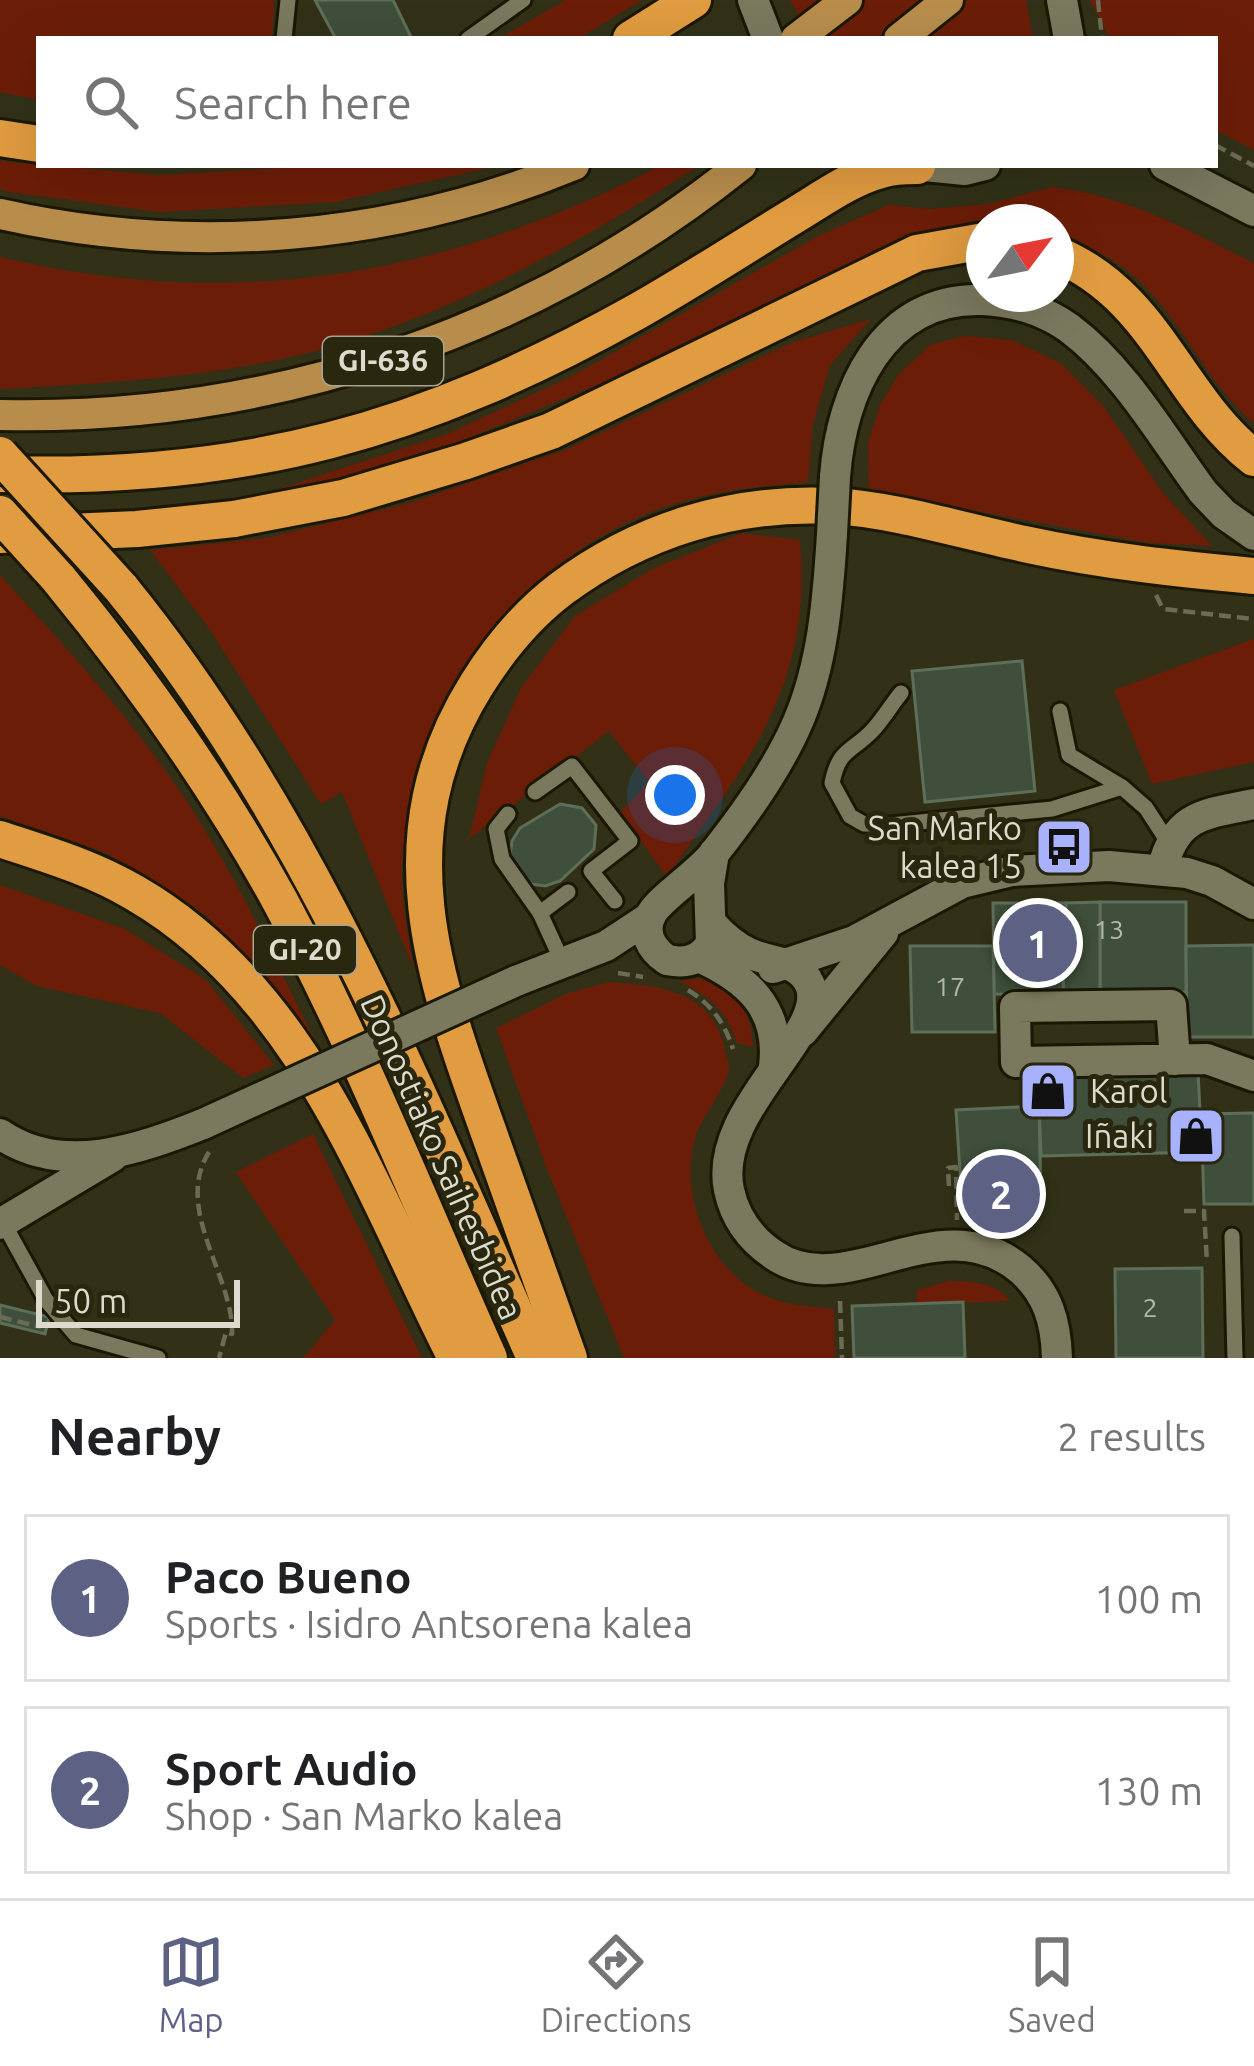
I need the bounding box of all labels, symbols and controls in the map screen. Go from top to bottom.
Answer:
search box [36,36,1218,168]
icon: search [78,69,144,135]
text: Search here [174,77,412,128]
north arrow [966,204,1074,312]
road number: GI-636 [323,337,443,385]
your location [645,765,705,825]
place label: San Marko kalea 15 [868,809,1022,884]
bus stop icon: San Marko kalea 15 [1033,816,1095,878]
pin: 1 [999,898,1077,988]
house number: 13 [1094,914,1124,944]
road number: GI-20 [254,926,356,974]
house number: 17 [935,971,965,1001]
street label: Donostiako Saihesbidea [354,989,531,1325]
shop icon: Karol [1017,1060,1079,1122]
place label: Karol [1090,1072,1167,1109]
shop icon: Iñaki [1165,1105,1227,1167]
place label: Iñaki [1085,1117,1154,1154]
pin: 2 [962,1149,1040,1239]
scale bar [36,1274,240,1327]
text: 50 m [54,1282,127,1319]
house number: 2 [1142,1292,1158,1322]
text: Nearby [48,1407,221,1465]
text: 2 results [1057,1415,1206,1458]
text: Paco Bueno [165,1551,412,1602]
text: 1 [79,1577,101,1620]
text: 100 m [1094,1577,1203,1620]
text: Sports · Isidro Antsorena kalea [165,1602,693,1645]
text: Sport Audio [165,1743,418,1794]
text: 2 [79,1769,101,1812]
text: 130 m [1094,1769,1203,1812]
text: Shop · San Marko kalea [165,1794,563,1837]
tab: Map [158,1929,224,2038]
tab: Directions [541,1929,691,2038]
tab: Saved [1008,1929,1096,2038]

